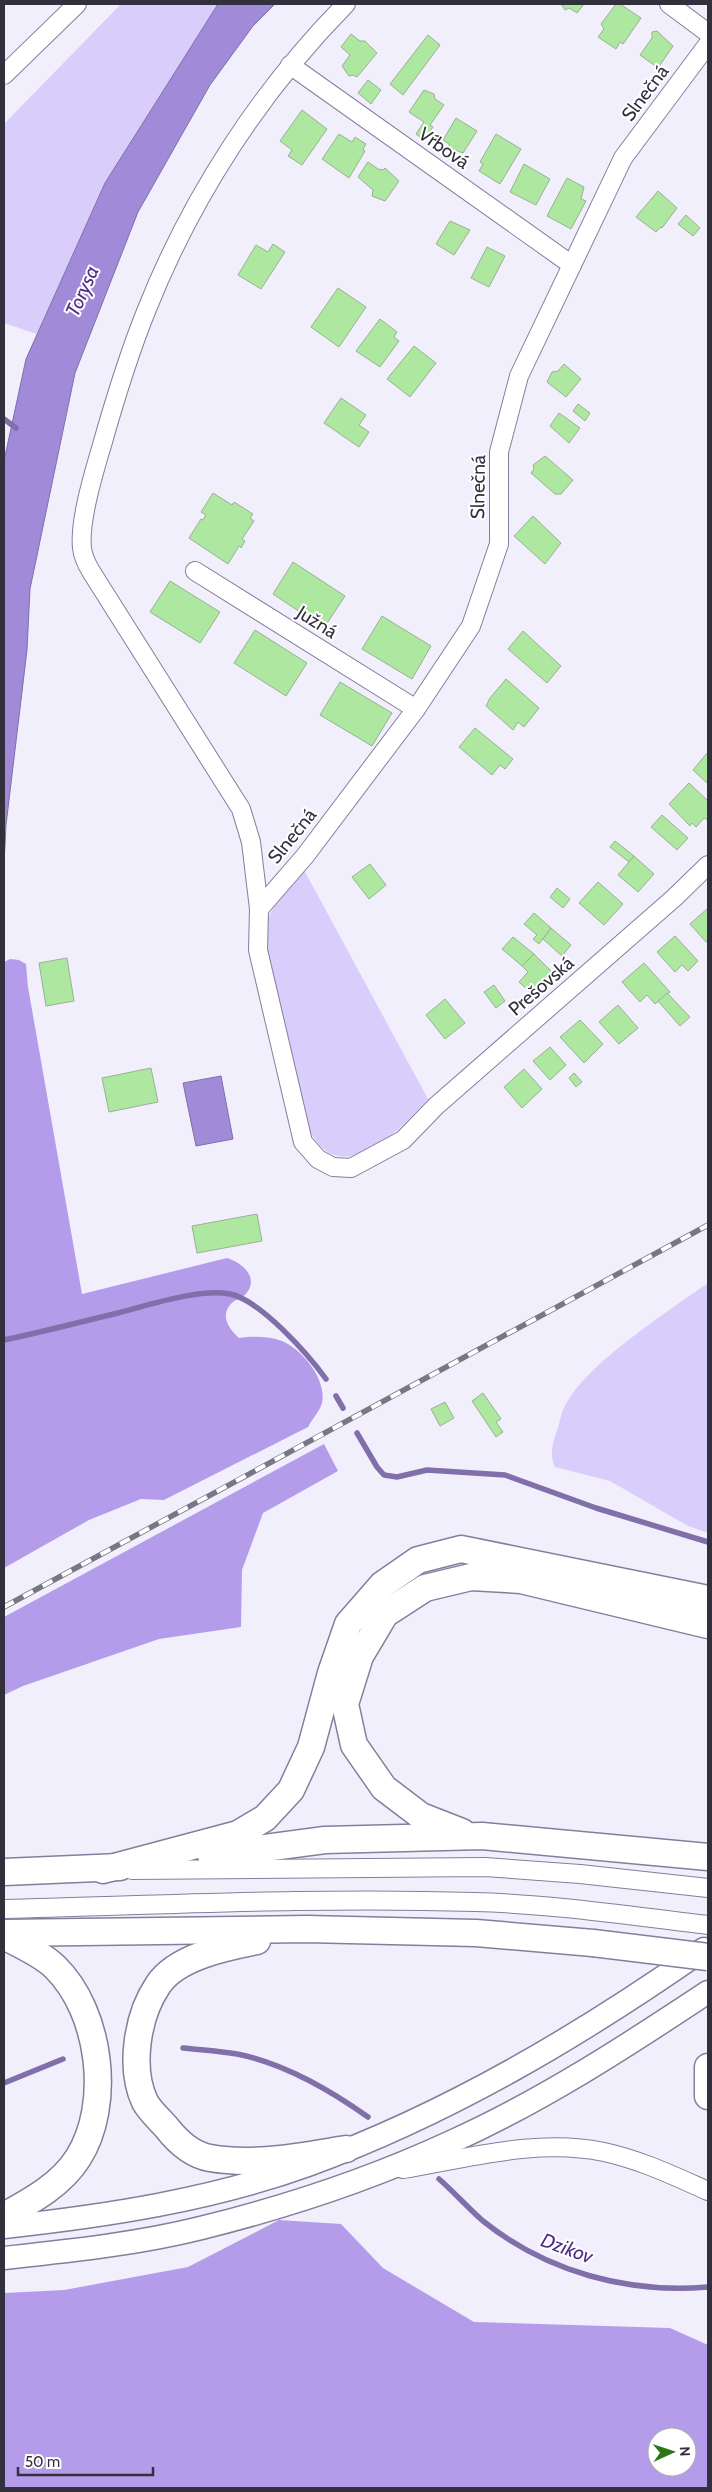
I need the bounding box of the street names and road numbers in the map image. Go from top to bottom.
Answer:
street label: Slnečná [617,60,673,126]
street label: Vŕbová [414,122,474,174]
street label: Slnečná [466,455,490,519]
street label: Južná [292,600,341,643]
street label: Slnečná [263,804,321,868]
street label: Prešovská [504,951,578,1021]

